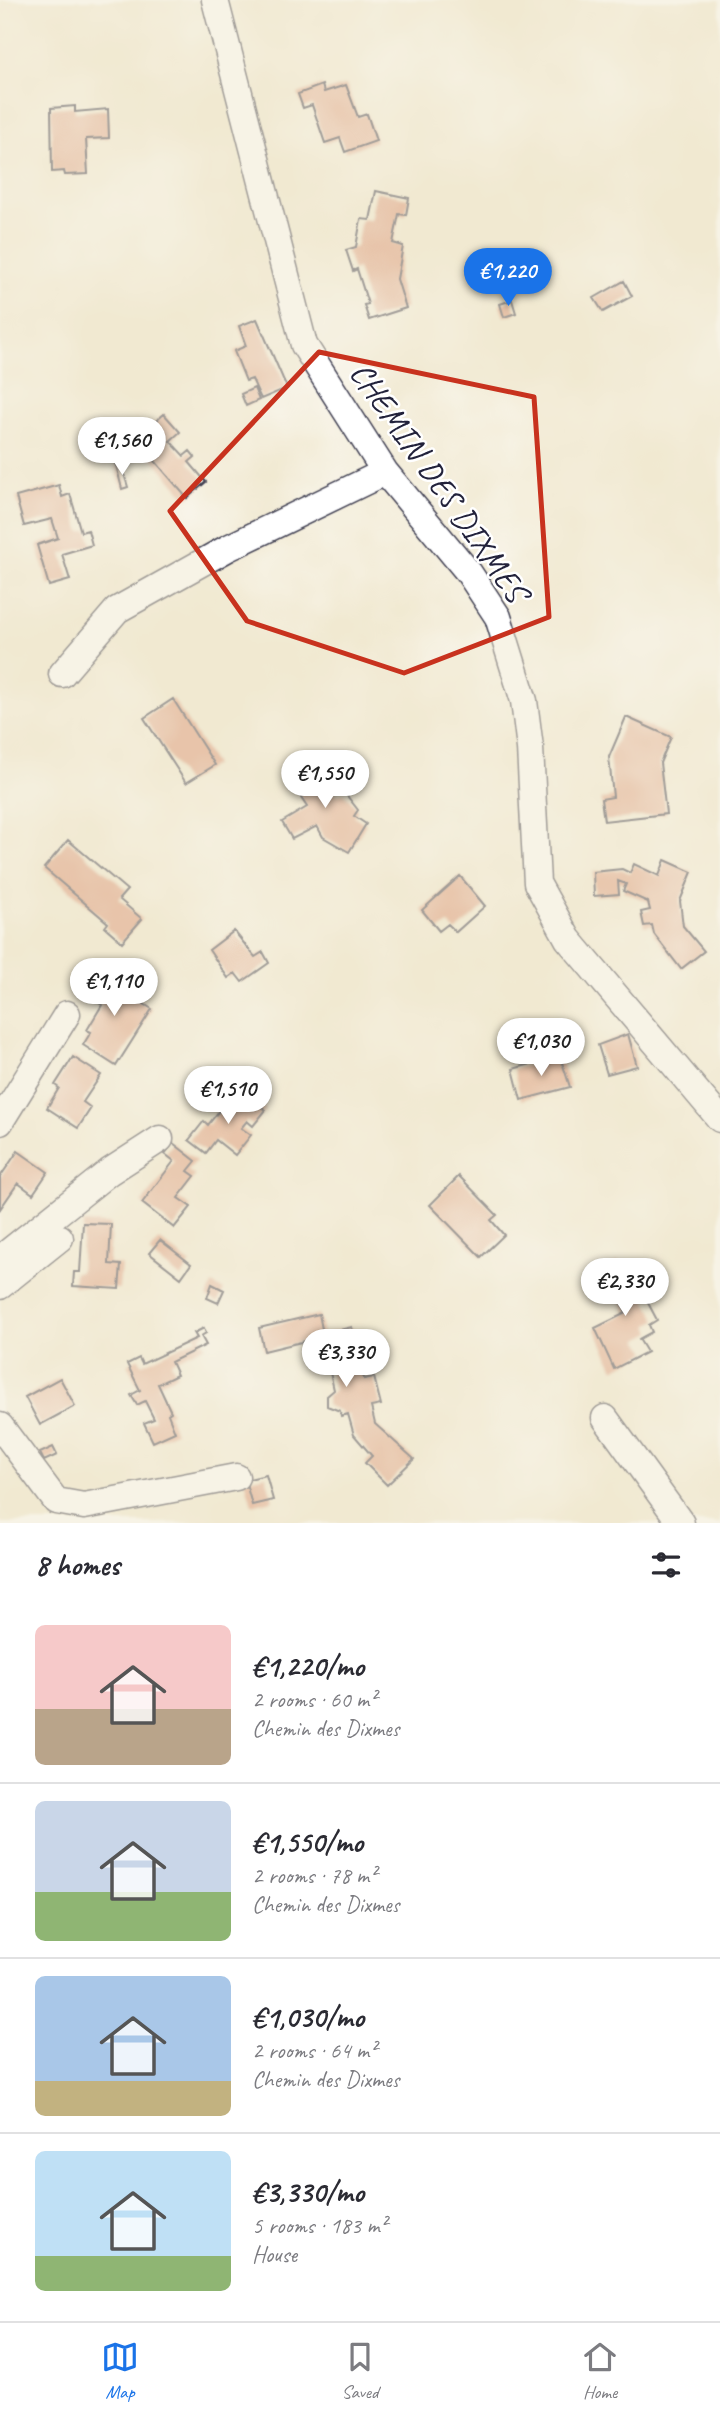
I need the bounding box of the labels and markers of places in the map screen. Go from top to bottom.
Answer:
pin: €1,220 [451,248,565,308]
pin: €1,560 [65,418,179,477]
pin: €1,550 [268,750,382,810]
pin: €1,110 [57,958,171,1018]
pin: €1,030 [484,1018,598,1078]
pin: €1,510 [171,1066,285,1126]
pin: €2,330 [568,1258,682,1318]
pin: €3,330 [289,1330,403,1389]

